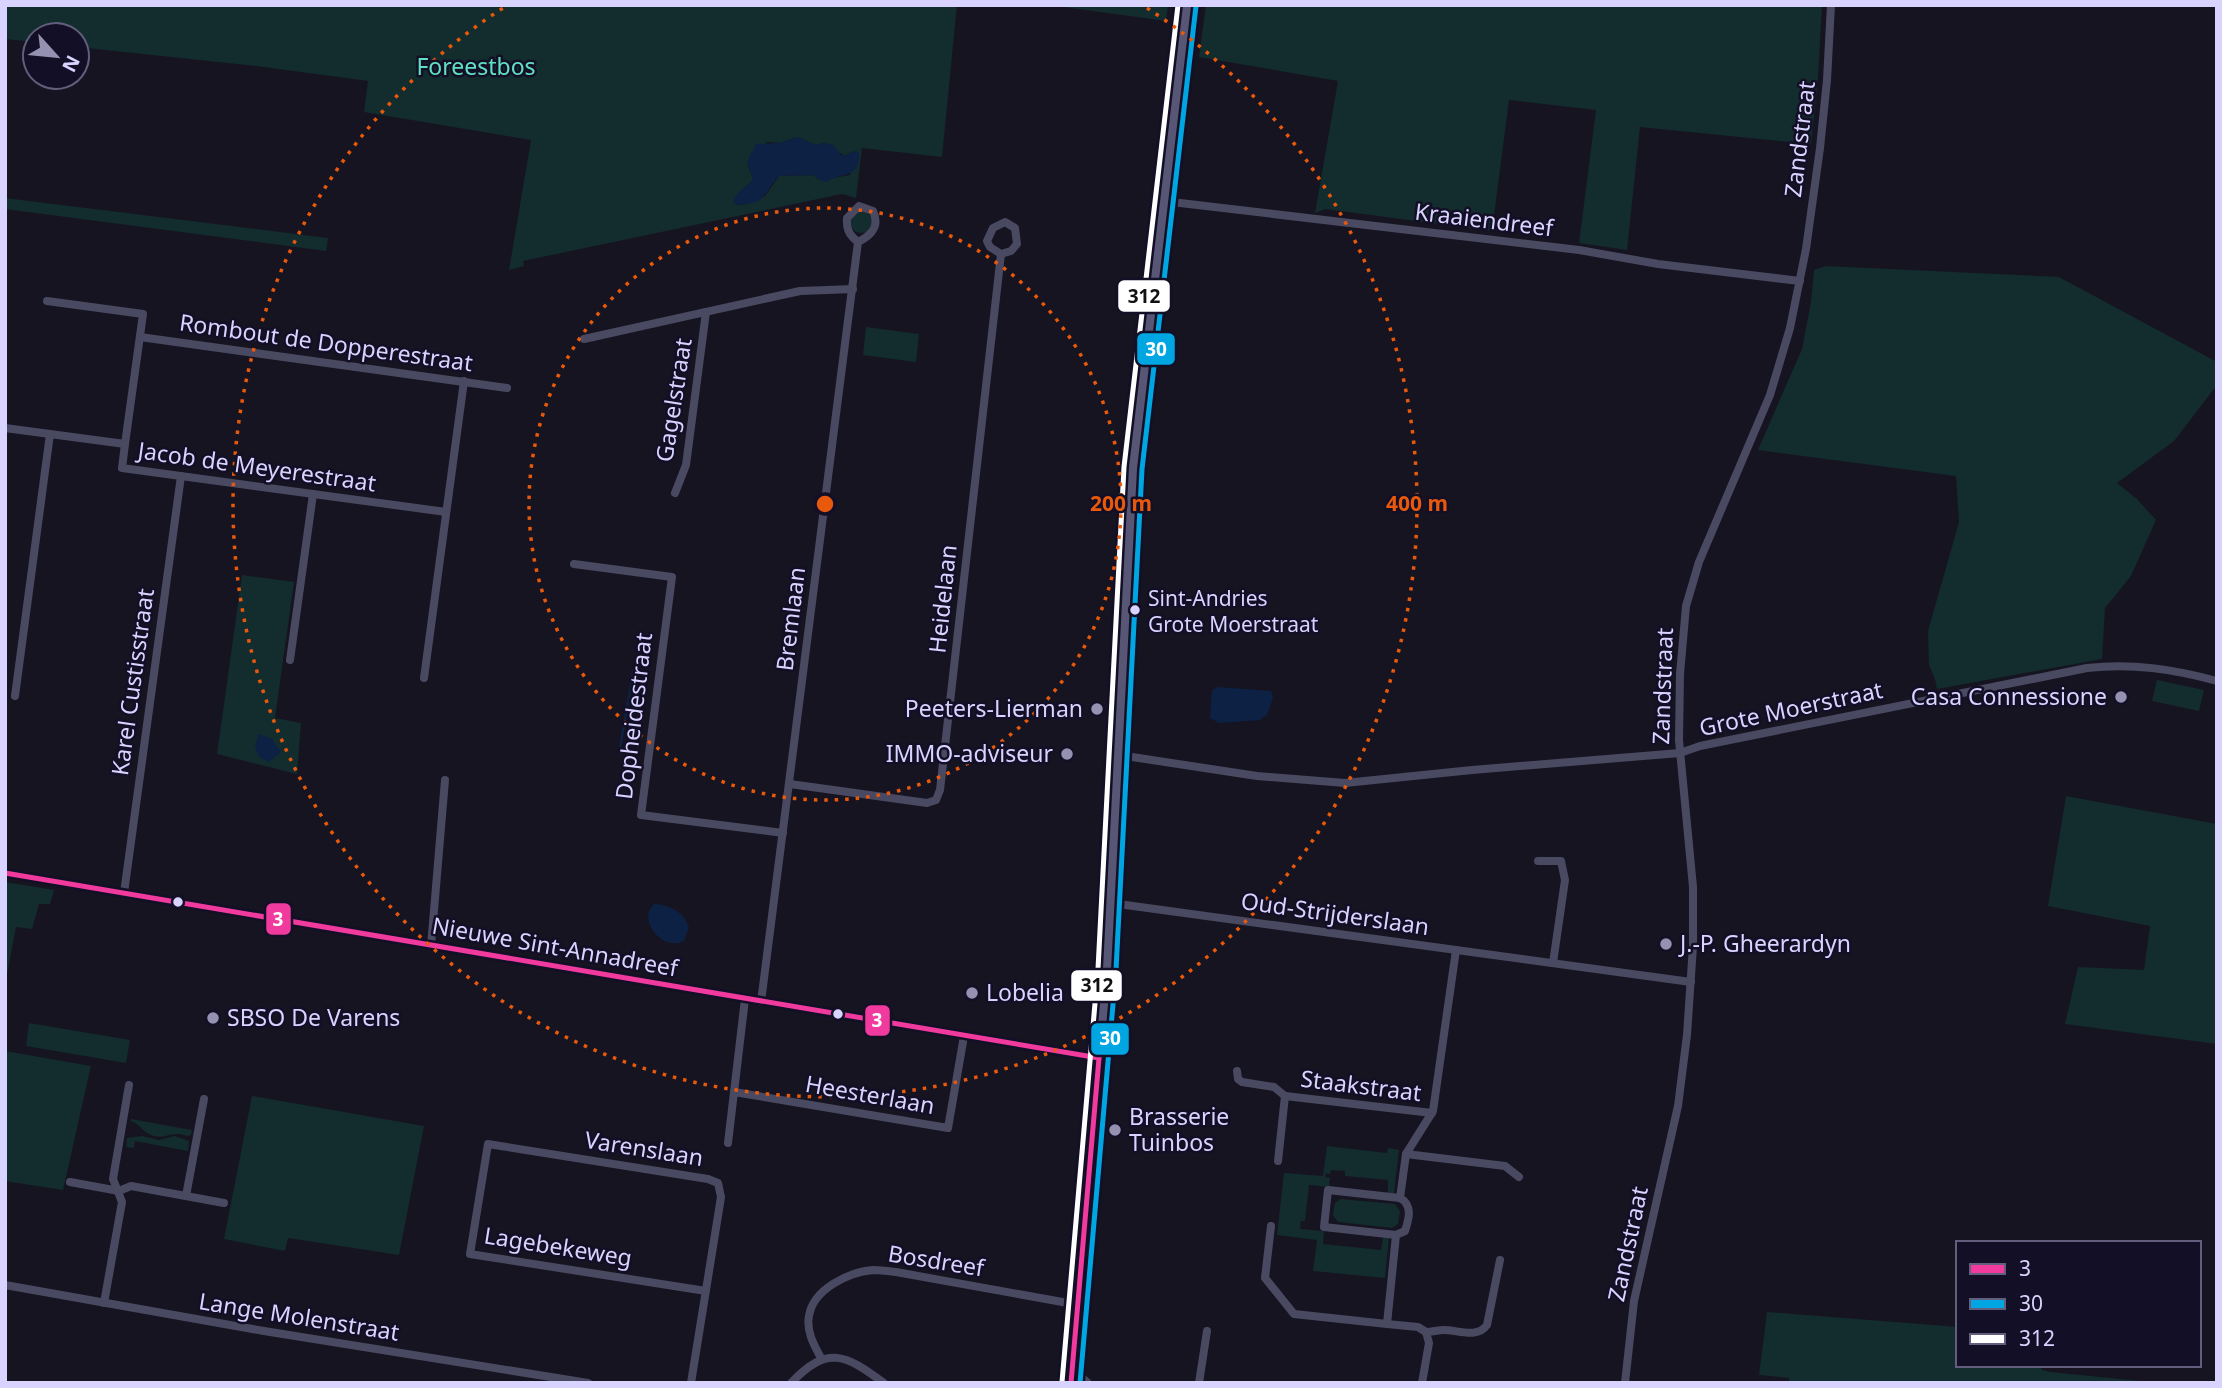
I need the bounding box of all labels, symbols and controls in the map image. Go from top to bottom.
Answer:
north arrow [21,21,91,91]
park label: Foreestbos [416,50,536,82]
text: N [56,51,86,77]
street label: Zandstraat [1776,79,1822,199]
street label: Kraaiendreef [1413,195,1556,244]
line badge: 312 [1117,279,1171,313]
text: 312 [1128,283,1160,309]
street label: Rombout de Dopperestraat [177,306,475,378]
line badge: 30 [1136,332,1176,366]
street label: Gagelstraat [647,336,699,464]
text: 30 [1145,336,1167,362]
street label: Jacob de Meyerestraat [134,433,378,499]
text: 200 m [1090,489,1152,517]
text: 400 m [1386,489,1448,517]
centre of rings [813,492,837,516]
street label: Heidelaan [920,543,964,655]
street label: Bremlaan [768,565,812,673]
place label: Sint-Andries Grote Moerstraat [1148,584,1319,638]
street label: Karel Custisstraat [103,586,161,777]
marker: Sint-Andries Grote Moerstraat [1128,603,1142,617]
street label: Zandstraat [1644,627,1680,745]
street label: Dopheidestraat [607,631,659,801]
street label: Grote Moerstraat [1696,673,1885,743]
place label: Casa Connessione [1911,680,2107,712]
marker: Casa Connessione [2113,689,2129,705]
place label: Peeters-Lierman [905,692,1083,724]
marker: Peeters-Lierman [1089,701,1105,717]
place label: IMMO-adviseur [886,737,1053,769]
marker: IMMO-adviseur [1059,746,1075,762]
street label: Oud-Strijderslaan [1239,884,1431,942]
unlabelled marker [171,895,185,909]
line badge: 3 [265,902,292,936]
text: 3 [273,906,284,932]
street label: Nieuwe Sint-Annadreef [430,909,682,984]
place label: J.-P. Gheerardyn [1678,927,1851,959]
marker: J.-P. Gheerardyn [1658,936,1674,952]
line badge: 312 [1070,969,1123,1002]
text: 312 [1081,972,1113,998]
place label: Lobelia [986,976,1064,1008]
marker: Lobelia [964,985,980,1001]
place label: SBSO De Varens [227,1001,400,1033]
line badge: 3 [864,1004,891,1037]
unlabelled marker [831,1007,845,1021]
text: 3 [872,1007,883,1033]
marker: SBSO De Varens [205,1010,221,1026]
line badge: 30 [1090,1022,1130,1056]
text: 30 [1099,1025,1121,1051]
street label: Staakstraat [1299,1062,1423,1108]
street label: Heesterlaan [803,1067,937,1121]
place label: Brasserie Tuinbos [1129,1100,1229,1158]
marker: Brasserie Tuinbos [1107,1122,1123,1138]
street label: Varenslaan [583,1123,706,1173]
street label: Zandstraat [1599,1183,1655,1304]
street label: Lagebekeweg [482,1219,634,1273]
street label: Bosdreef [886,1237,988,1284]
legend [1956,1241,2201,1367]
text: 3 [2019,1254,2031,1282]
street label: Lange Molenstraat [197,1284,402,1348]
text: 30 [2019,1289,2043,1317]
text: 312 [2019,1324,2055,1352]

